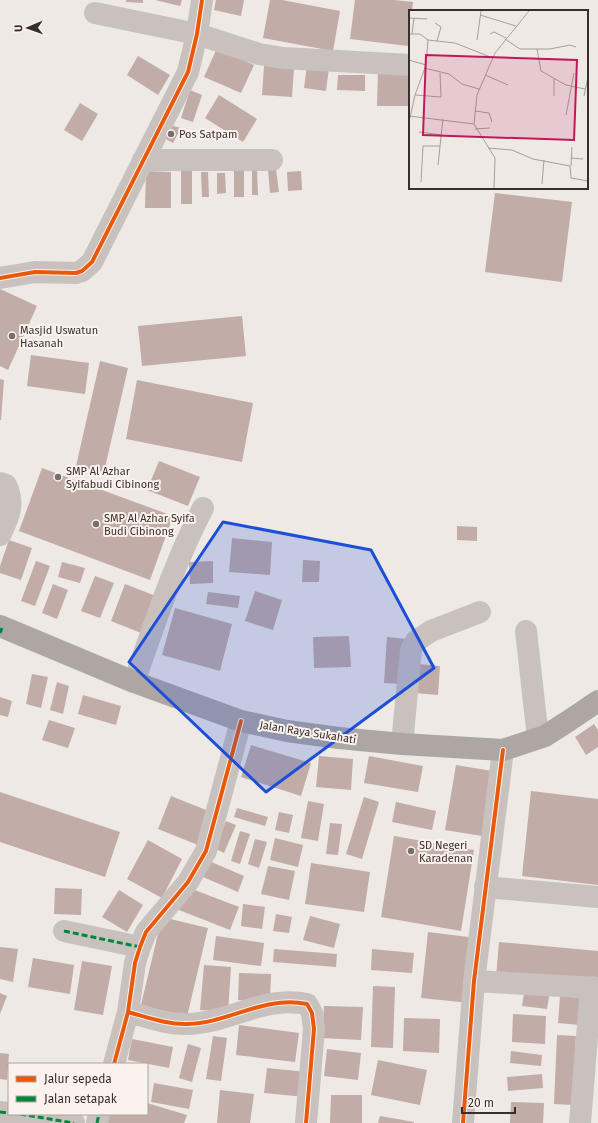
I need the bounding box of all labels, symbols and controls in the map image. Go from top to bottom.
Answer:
north arrow [8,8,48,48]
inset map [409,10,588,189]
text: U [12,25,25,32]
place label: Pos Satpam [179,128,237,141]
marker: Pos Satpam [166,129,176,139]
place label: Masjid Uswatun Hasanah [20,324,98,350]
marker: Masjid Uswatun Hasanah [7,331,17,341]
place label: SMP Al Azhar Syifabudi Cibinong [66,465,160,491]
marker: SMP Al Azhar Syifabudi Cibinong [53,472,63,482]
place label: SMP Al Azhar Syifa Budi Cibinong [104,512,195,538]
marker: SMP Al Azhar Syifa Budi Cibinong [91,519,101,529]
street label: Jalan Raya Sukahati [259,718,357,747]
place label: SD Negeri Karadenan [419,839,473,865]
marker: SD Negeri Karadenan [406,846,416,856]
legend [8,1063,148,1115]
text: Jalur sepeda [44,1072,112,1086]
scale bar [462,1089,515,1115]
text: Jalan setapak [44,1092,118,1106]
text: 20 m [468,1096,494,1110]

